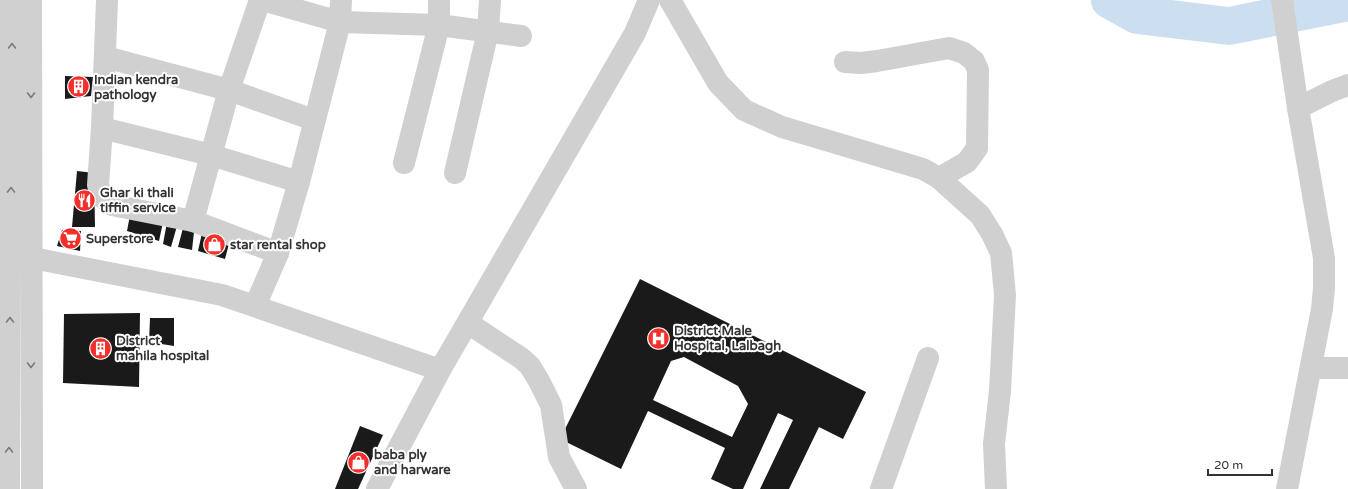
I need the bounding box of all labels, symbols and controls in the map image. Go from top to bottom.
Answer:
one-way arrow [8,43,16,49]
place label: Indian kendra pathology [94,72,178,103]
building icon: Indian kendra pathology [65,74,91,100]
one-way arrow [27,92,35,98]
place label: Ghar ki thali tiffin service [99,185,176,216]
one-way arrow [7,187,15,193]
restaurant icon: Ghar ki thali tiffin service [72,187,98,213]
supermarket icon: Superstore [57,226,83,252]
place label: Superstore [86,231,154,247]
shop icon: star rental shop [201,232,227,258]
place label: star rental shop [230,237,326,253]
one-way arrow [6,317,14,323]
place label: District Male Hospital, Lalbagh [674,323,781,354]
hospital icon: District Male Hospital, Lalbagh [645,325,671,351]
place label: District mahila hospital [116,333,209,364]
building icon: District mahila hospital [88,335,114,361]
one-way arrow [27,362,35,368]
one-way arrow [5,447,13,453]
place label: baba ply and harware [374,447,451,478]
shop icon: baba ply and harware [345,449,371,475]
scale bar [1208,451,1272,477]
text: 20 m [1214,458,1243,472]

